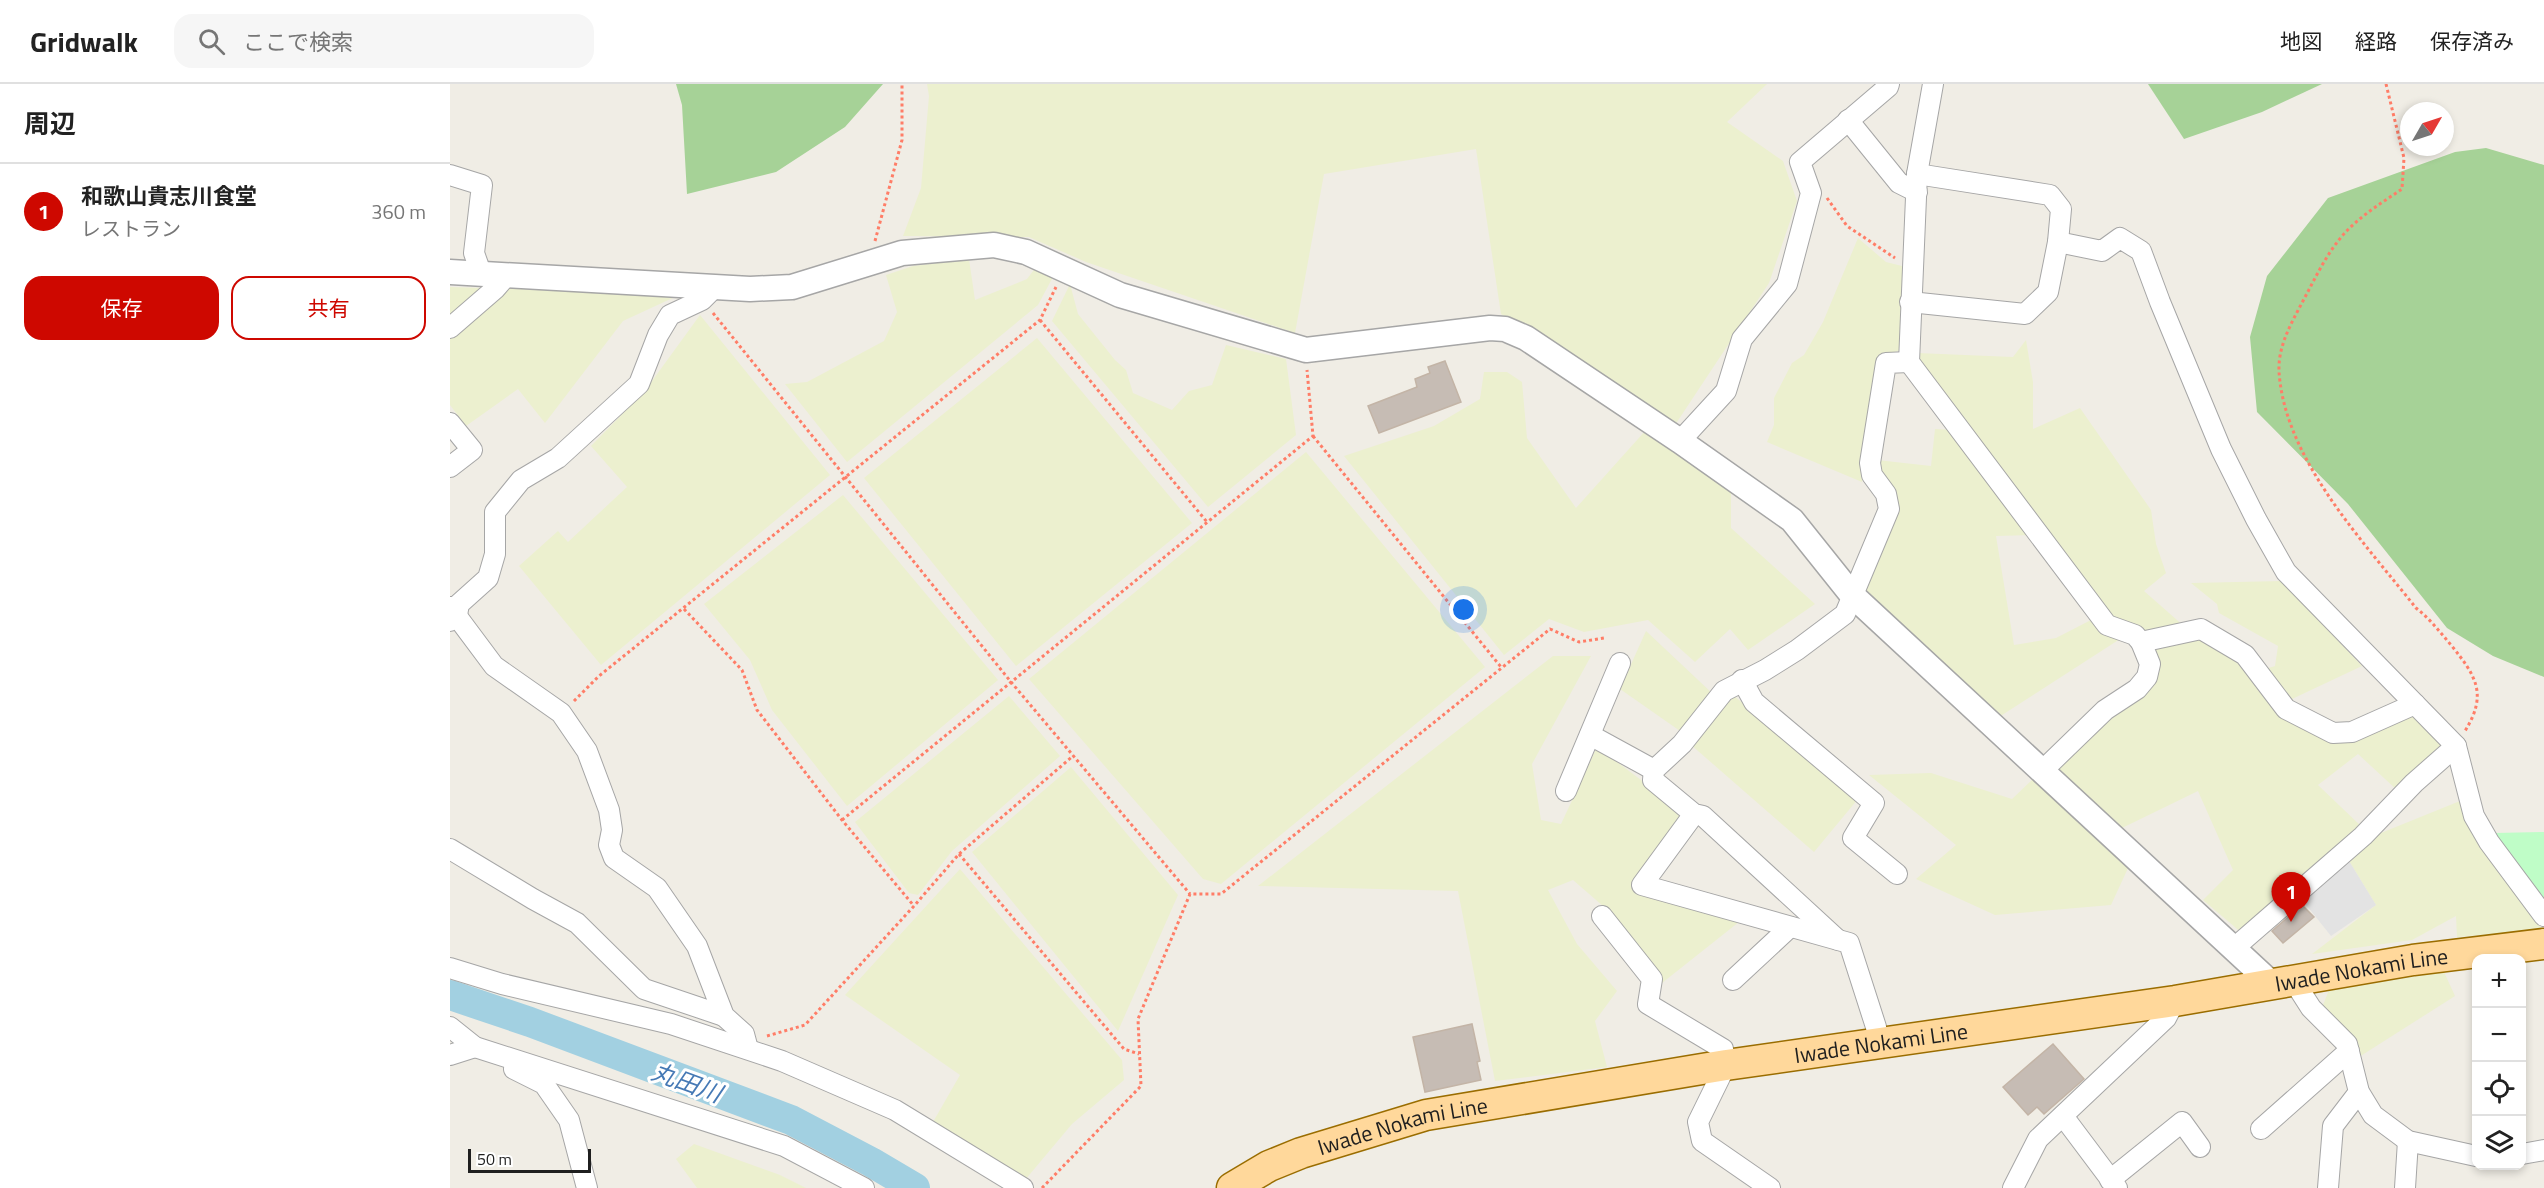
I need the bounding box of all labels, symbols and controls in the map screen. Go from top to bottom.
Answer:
search box [174,14,594,68]
text: Gridwalk [30,20,138,63]
icon: search [195,25,228,58]
text: ここで検索 [243,25,353,59]
text: 地図 [2280,25,2322,57]
text: 経路 [2355,25,2397,57]
text: 保存済み [2430,25,2514,57]
north arrow [2400,102,2454,156]
text: 周辺 [24,104,76,143]
text: 和歌山貴志川食堂 [81,179,257,213]
text: 1 [38,196,49,227]
text: 360 m [371,196,426,227]
text: レストラン [81,213,181,244]
button: 保存 [24,276,219,340]
button: 共有 [231,276,426,340]
your location [1449,595,1478,624]
pin: 1 [2272,872,2310,922]
street label: Iwade Nokami Line [2272,939,2450,1001]
map controls [2472,954,2526,1170]
button: + [2472,954,2526,1008]
button: − [2472,1008,2526,1062]
street label: Iwade Nokami Line [1792,1014,1970,1072]
water label: 丸田川 [647,1053,730,1112]
button: locate [2472,1062,2526,1116]
street label: Iwade Nokami Line [1313,1088,1490,1164]
button: layers [2472,1116,2526,1170]
scale bar [468,1146,591,1174]
text: 50 m [477,1147,512,1171]

